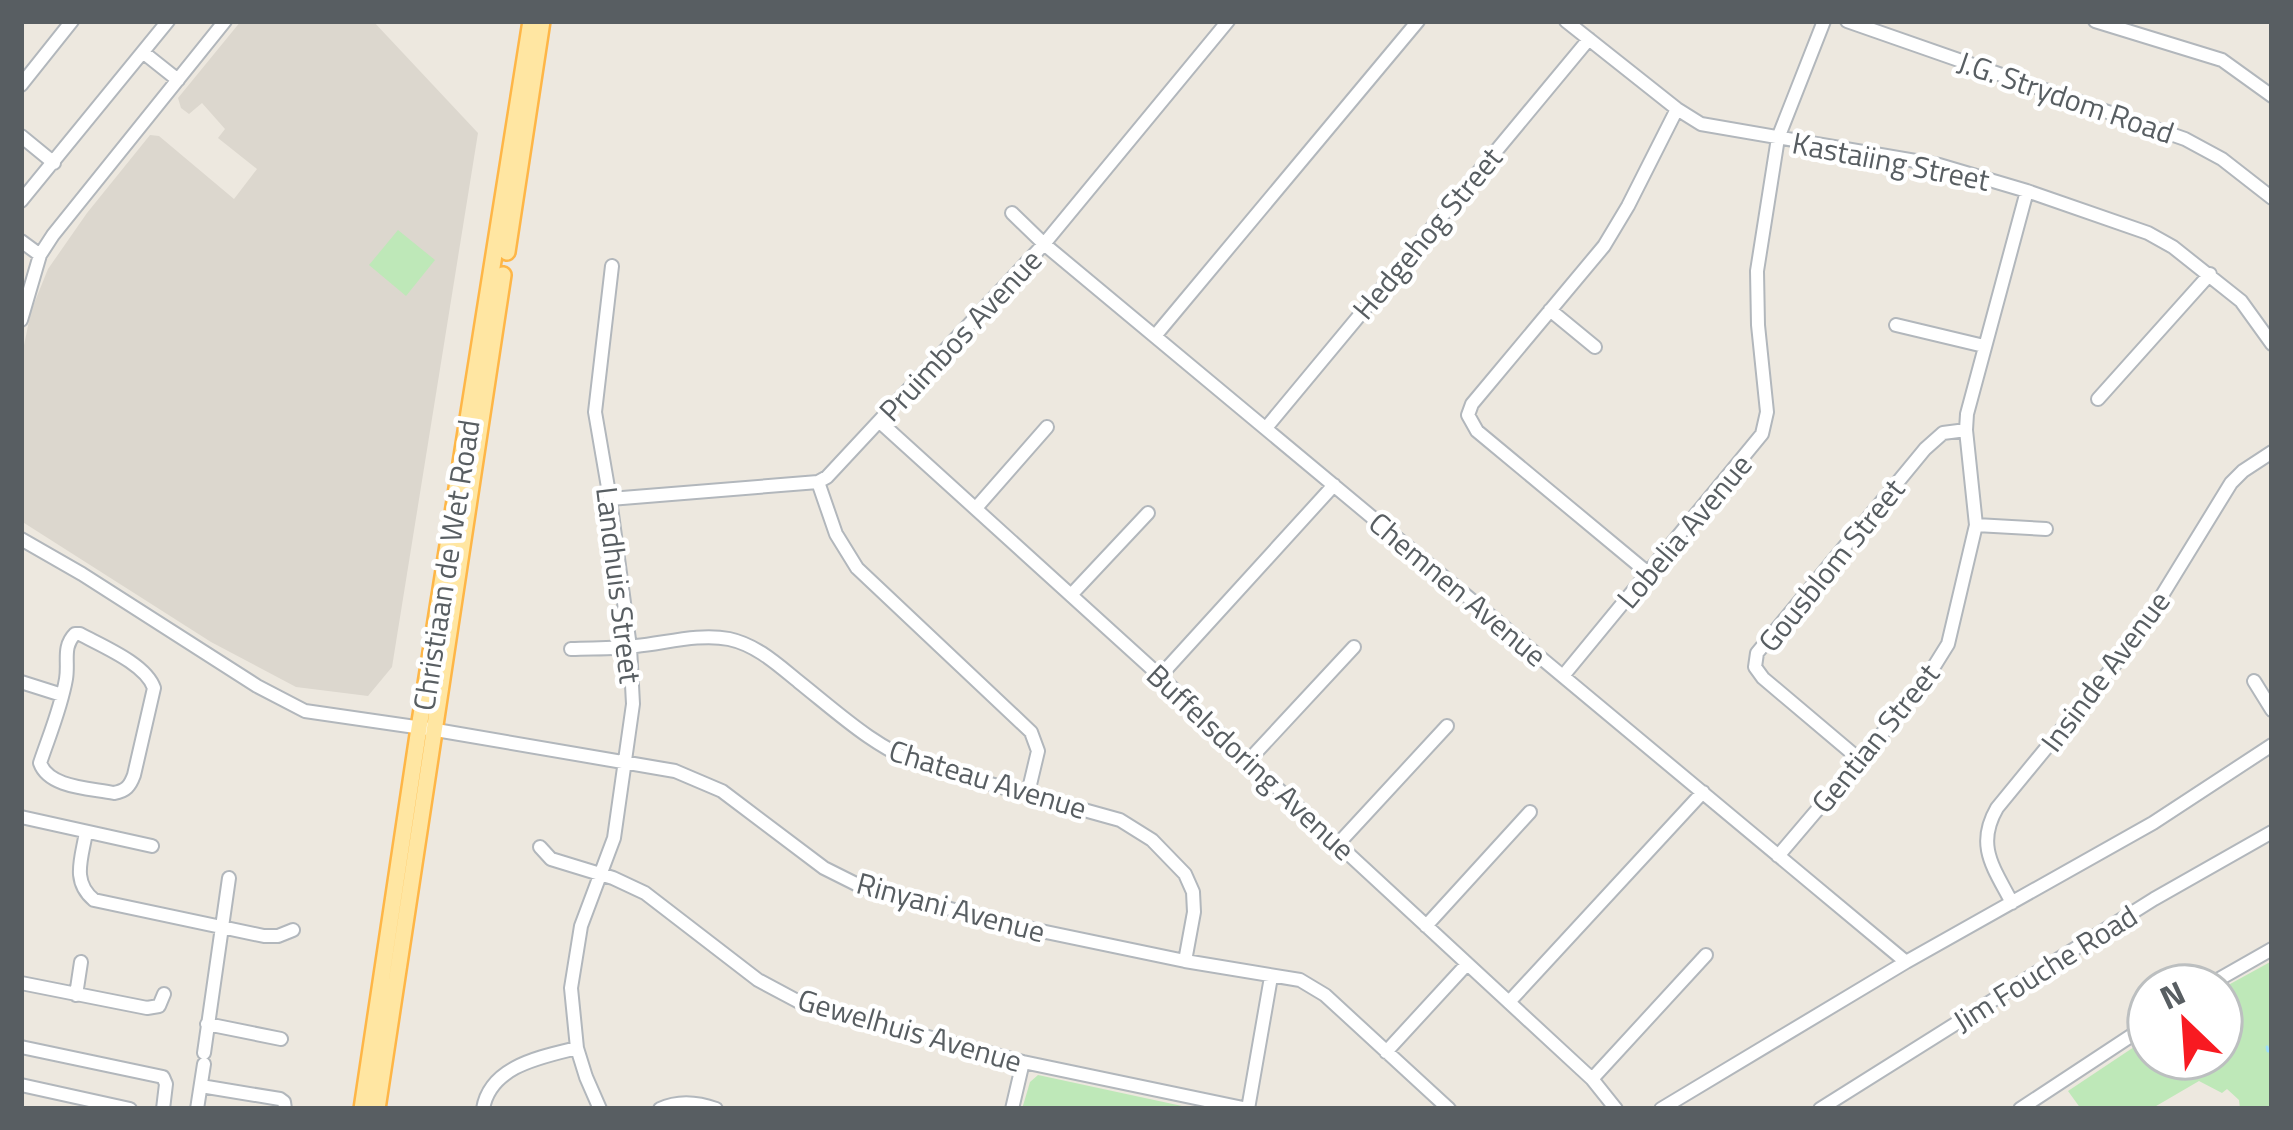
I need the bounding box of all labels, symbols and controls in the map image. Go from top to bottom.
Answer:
street label: J.G. Strydom Road [1952,38,2180,156]
street label: Kastaiing Street [1788,119,1994,203]
street label: Hedgehog Street [1341,136,1513,329]
street label: Pruimbos Avenue [868,238,1052,432]
street label: Christiaan de Wet Road [400,416,492,714]
street label: Lobelia Avenue [1605,443,1763,619]
street label: Gousblom Street [1746,468,1916,662]
street label: Landhuis Street [584,484,654,686]
street label: Chemnen Avenue [1359,501,1557,677]
street label: Insinde Avenue [2029,581,2181,761]
street label: Buffelsdoring Avenue [1136,653,1366,871]
street label: Gentian Street [1800,653,1950,823]
street label: Chateau Avenue [883,727,1093,831]
street label: Rinyani Avenue [852,860,1050,954]
street label: Jim Fouche Road [1944,893,2146,1043]
north arrow [2125,962,2245,1082]
text: N [2151,967,2193,1022]
street label: Gewelhuis Avenue [792,976,1028,1084]

